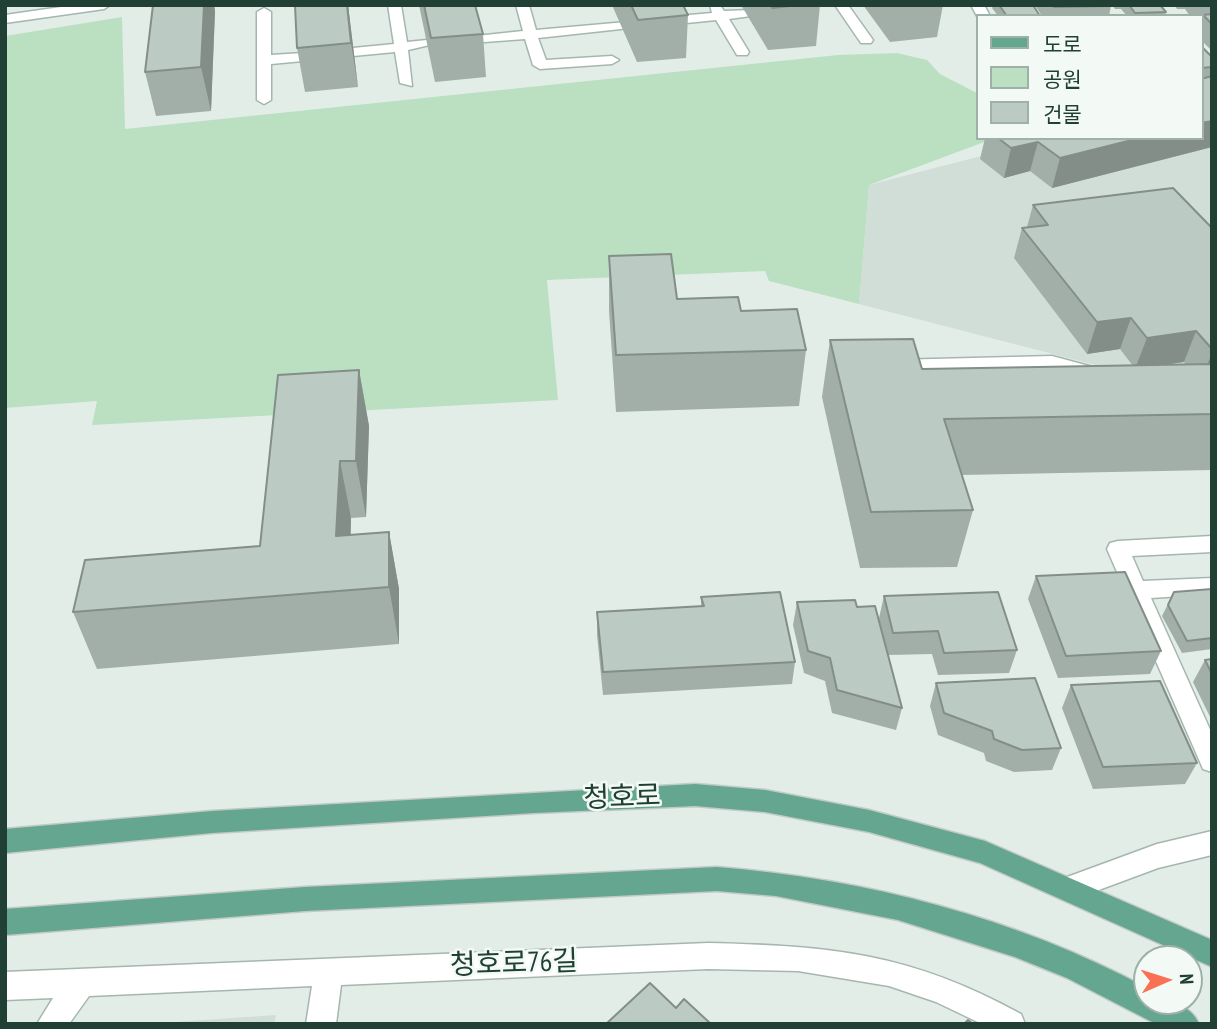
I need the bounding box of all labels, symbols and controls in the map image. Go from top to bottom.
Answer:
legend [976,14,1203,140]
text: 도로 [1043,31,1082,58]
text: 공원 [1043,66,1082,93]
text: 건물 [1043,101,1082,128]
street label: 청호로 [583,780,661,816]
street label: 청호로76길 [449,945,579,983]
north arrow [1133,945,1203,1015]
text: N [1175,973,1199,985]

